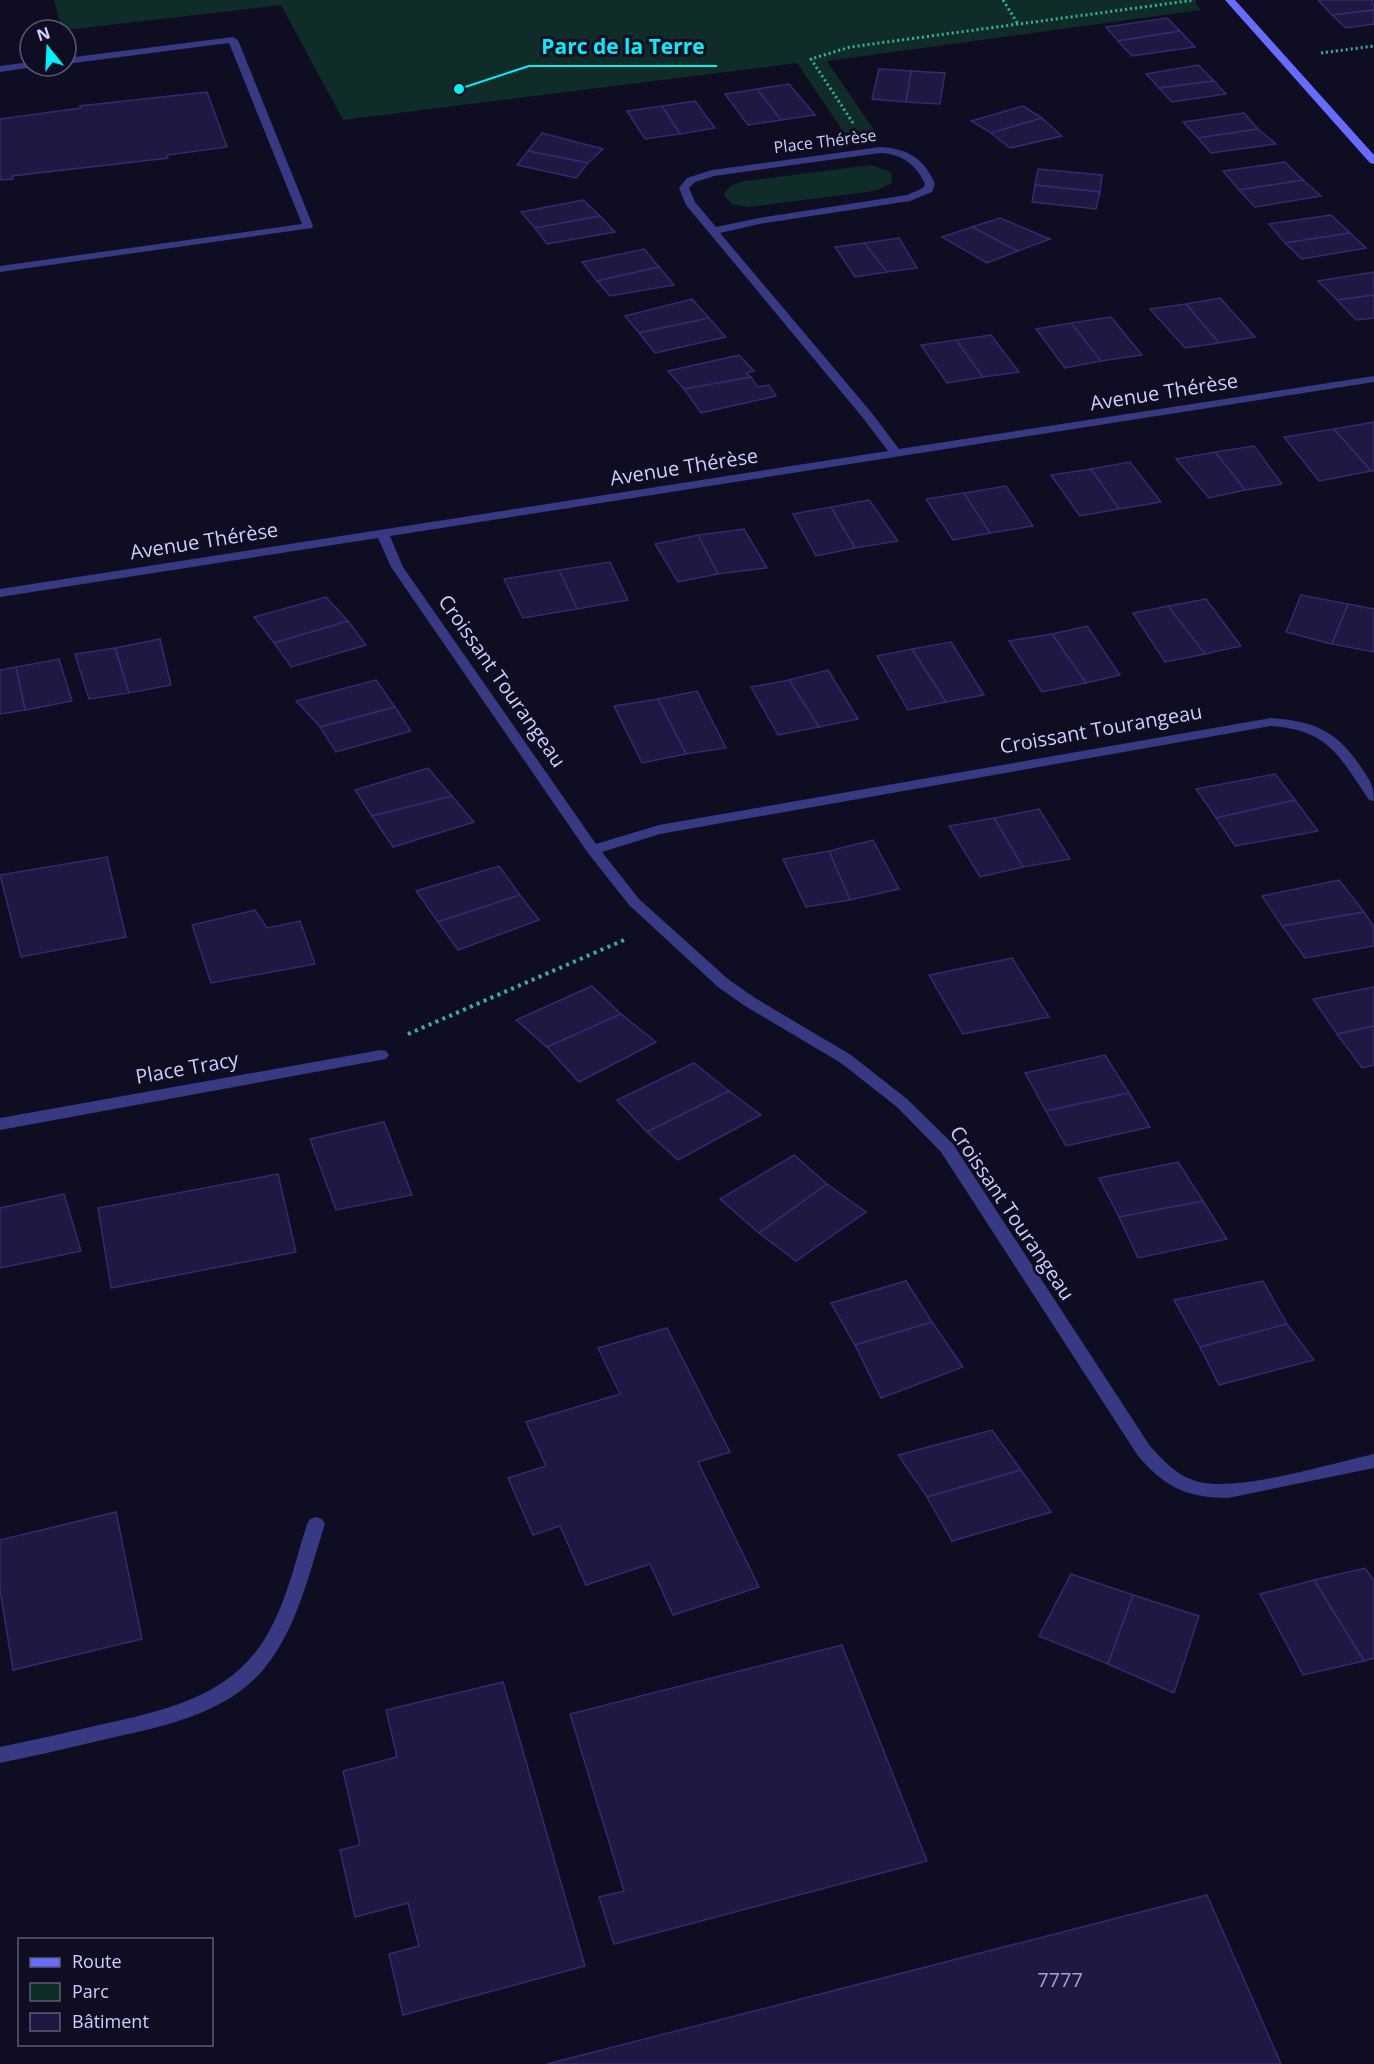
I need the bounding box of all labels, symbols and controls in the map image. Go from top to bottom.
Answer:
north arrow [18,18,78,78]
text: N [34,21,53,46]
callout: Parc de la Terre [529,27,717,66]
text: Parc de la Terre [541,32,705,60]
street label: Place Thérèse [772,124,878,158]
street label: Avenue Thérèse [1088,366,1240,417]
street label: Avenue Thérèse [608,441,760,492]
street label: Avenue Thérèse [128,515,280,566]
street label: Croissant Tourangeau [433,589,572,772]
street label: Croissant Tourangeau [998,697,1204,760]
street label: Place Tracy [133,1045,241,1090]
street label: Croissant Tourangeau [944,1120,1081,1305]
legend [18,1938,213,2046]
text: Route [72,1949,122,1973]
house number: 7777 [1037,1966,1083,1993]
text: Parc [72,1979,109,2003]
text: Bâtiment [72,2009,149,2033]

